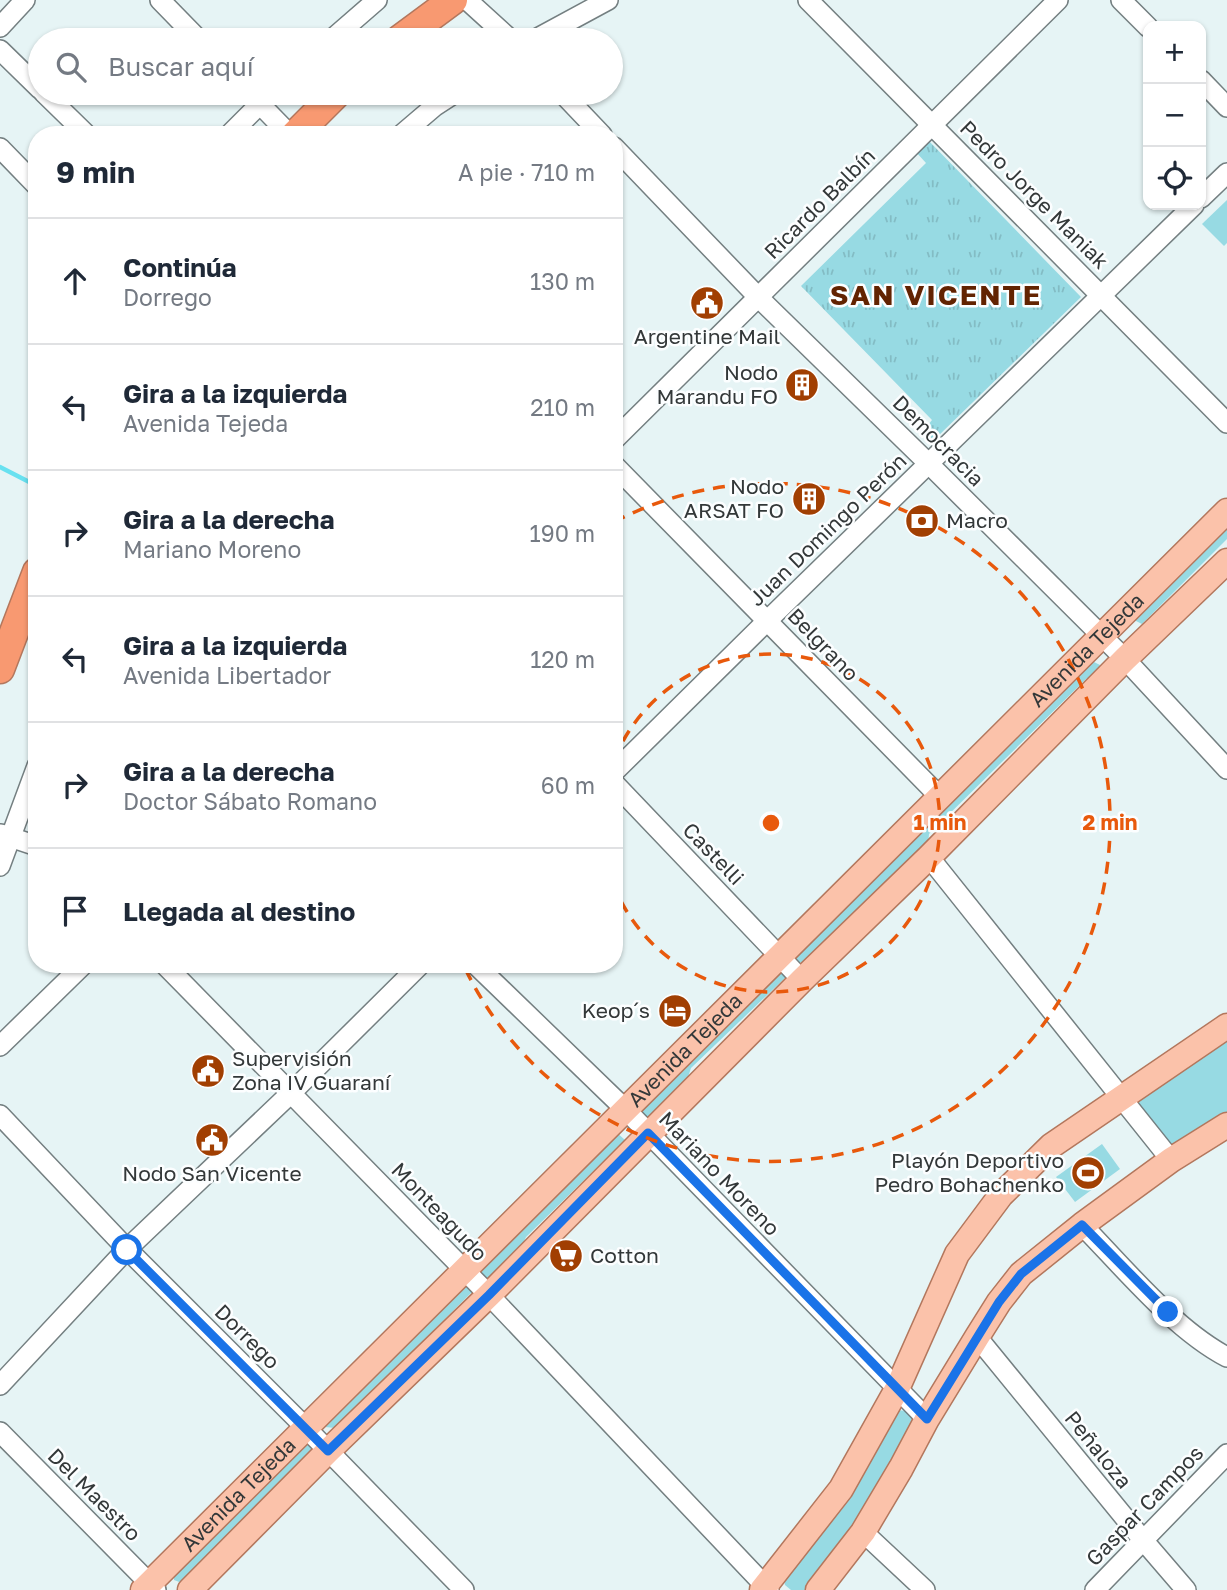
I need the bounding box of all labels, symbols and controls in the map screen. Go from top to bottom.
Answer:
map controls [1143,21,1206,210]
button: + [1143,21,1206,84]
search box [28,28,623,105]
icon: search [52,48,90,86]
text: Buscar aquí [108,51,254,82]
button: − [1143,84,1206,147]
street label: Pedro Jorge Maniak [955,115,1114,274]
street label: Ricardo Balbín [758,142,880,264]
button: locate [1143,147,1206,210]
text: 9 min [56,154,135,190]
text: A pie · 710 m [458,158,595,186]
text: Continúa [123,252,237,283]
icon: ahead [56,262,94,300]
text: 130 m [530,267,595,295]
district label: SAN VICENTE [830,278,1042,311]
text: Dorrego [123,283,212,311]
public building icon: Argentine Mail [688,284,726,322]
place label: Argentine Mail [634,323,780,349]
place label: Nodo Marandu FO [657,359,778,409]
building icon: Nodo Marandu FO [783,366,821,404]
text: Gira a la izquierda [123,378,347,409]
icon: left [56,388,94,426]
street label: Democracia [888,389,990,491]
text: 210 m [530,393,595,421]
text: Avenida Tejeda [123,409,288,437]
street label: Juan Domingo Perón [743,447,911,611]
place label: Nodo ARSAT FO [684,473,784,523]
building icon: Nodo ARSAT FO [790,480,828,518]
bank icon: Macro [903,502,941,540]
text: Gira a la derecha [123,504,335,535]
place label: Macro [946,507,1008,533]
icon: right [56,514,94,552]
text: 190 m [530,519,595,547]
text: Mariano Moreno [123,535,301,563]
street label: Avenida Tejeda [1024,587,1149,712]
street label: Belgrano [783,603,865,686]
text: Gira a la izquierda [123,630,347,661]
icon: left [56,640,94,678]
text: 120 m [530,645,595,673]
text: Avenida Libertador [123,661,331,689]
text: Gira a la derecha [123,756,335,787]
icon: right [56,766,94,804]
text: 60 m [541,771,595,799]
text: Doctor Sábato Romano [123,787,377,815]
text: 1 min [914,809,966,835]
text: 2 min [1083,809,1137,835]
centre of rings [759,811,783,835]
street label: Castelli [678,817,750,890]
icon: arrive [56,892,94,930]
text: Llegada al destino [123,896,355,927]
street label: Avenida Tejeda [622,987,747,1112]
hotel icon: Keop´s [656,992,694,1030]
place label: Keop´s [582,997,650,1023]
place label: Supervisión Zona IV Guaraní [232,1045,392,1095]
public building icon: Supervisión Zona IV Guaraní [189,1052,227,1090]
street label: Mariano Moreno [654,1106,786,1241]
public building icon: Nodo San Vicente [193,1121,231,1159]
place label: Playón Deportivo Pedro Bohachenko [875,1147,1064,1197]
sports icon: Playón Deportivo Pedro Bohachenko [1069,1154,1107,1192]
street label: Monteagudo [386,1157,493,1266]
place label: Nodo San Vicente [122,1160,302,1186]
route start [111,1234,142,1265]
supermarket icon: Cotton [547,1237,585,1275]
place label: Cotton [590,1242,659,1268]
route end [1152,1296,1183,1327]
street label: Dorrego [210,1298,286,1374]
street label: Peñaloza [1060,1405,1138,1493]
street label: Avenida Tejeda [175,1432,301,1556]
street label: Gaspar Campos [1080,1440,1208,1571]
street label: Del Maestro [43,1442,147,1546]

